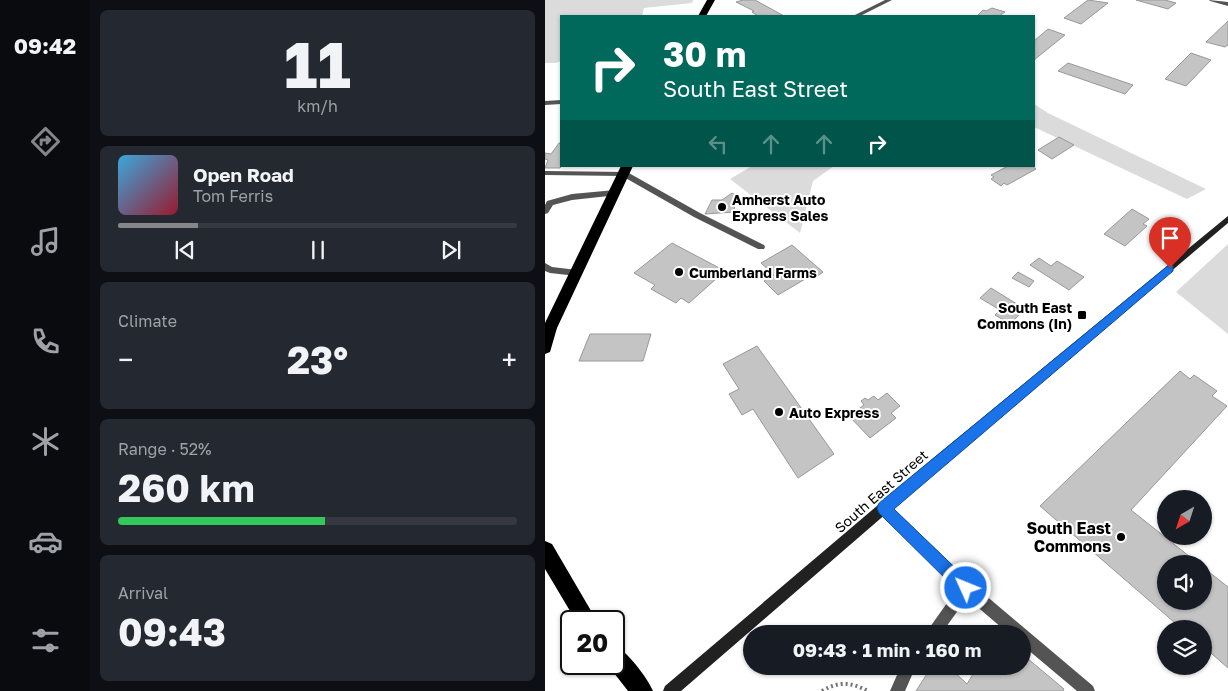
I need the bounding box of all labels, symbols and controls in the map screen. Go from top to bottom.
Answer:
text: 11 [284,24,351,102]
text: 09:42 [14,32,76,59]
text: 30 m [663,33,746,75]
icon: right [580,35,645,100]
text: South East Street [663,75,848,102]
text: km/h [297,96,338,116]
icon: directions [28,124,63,159]
icon: left [704,130,732,158]
icon: ahead [757,130,785,158]
icon: ahead [810,130,838,158]
icon: right [863,130,891,158]
text: Open Road [193,163,294,186]
text: Tom Ferris [193,186,273,206]
place label: Amherst Auto Express Sales [732,191,829,224]
marker: Amherst Auto Express Sales [716,201,728,213]
pin [1149,217,1191,268]
icon: music [28,224,63,259]
icon: arrive [1156,224,1184,252]
icon: previous [171,236,199,264]
icon: pause [304,236,332,264]
icon: next [437,236,465,264]
place label: Cumberland Farms [689,264,817,281]
marker: Cumberland Farms [673,266,685,278]
place label: South East Commons (In) [977,299,1072,332]
marker: South East Commons (In) [1076,309,1088,321]
text: Climate [118,311,177,331]
icon: phone [28,324,63,359]
text: 23° [287,337,348,382]
text: − [118,343,133,376]
text: + [502,343,517,376]
place label: Auto Express [789,404,879,421]
marker: Auto Express [773,406,785,418]
icon: climate [28,424,63,459]
text: Range · 52% [118,439,212,459]
street label: South East Street [831,446,931,536]
text: 260 km [118,465,255,510]
north arrow [1157,490,1213,545]
map controls [1157,490,1212,675]
place label: South East Commons [1027,518,1111,556]
icon: car [28,524,63,559]
marker: South East Commons [1115,531,1127,543]
button: sound [1157,555,1212,610]
position arrow [939,561,991,613]
text: Arrival [118,583,168,603]
text: 09:43 [118,609,226,654]
speed limit sign: 20 [560,610,625,675]
button: layers [1157,620,1212,675]
icon: filters [28,623,63,658]
text: 09:43 · 1 min · 160 m [793,638,981,661]

